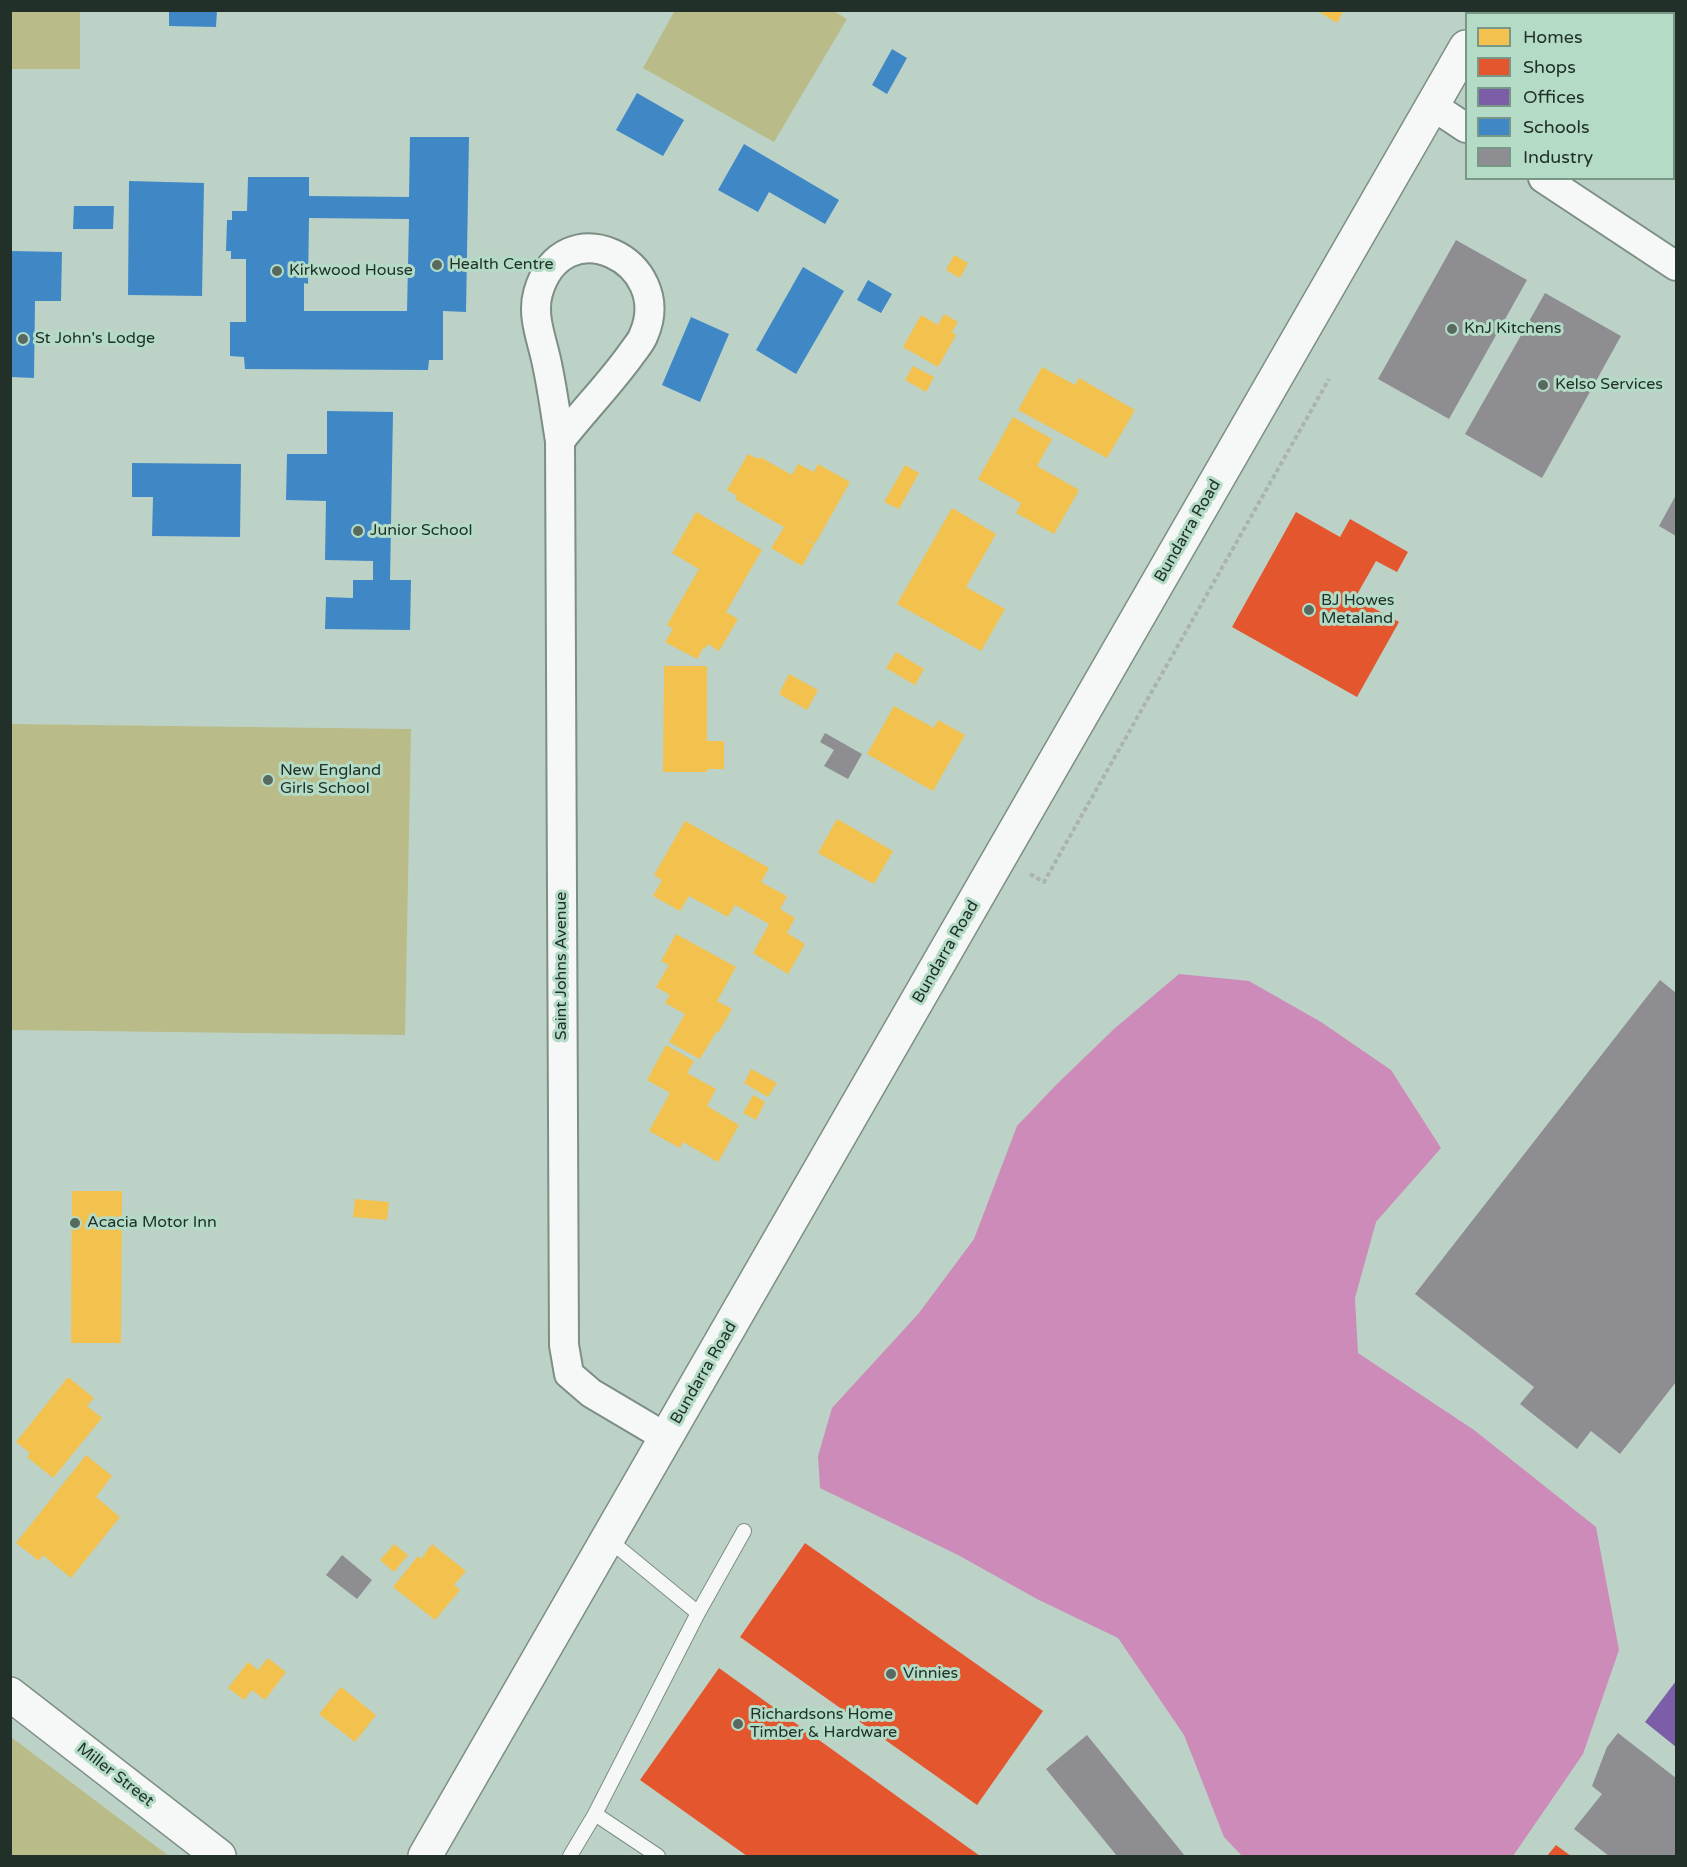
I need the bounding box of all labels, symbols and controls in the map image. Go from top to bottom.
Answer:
legend [1465,12,1675,180]
text: Homes [1523,26,1583,48]
text: Shops [1523,56,1576,78]
text: Offices [1523,86,1585,108]
text: Schools [1523,116,1590,138]
text: Industry [1523,146,1593,168]
place label: Health Centre [449,255,553,275]
marker: Health Centre [430,258,444,272]
place label: Kirkwood House [289,261,413,281]
marker: Kirkwood House [270,264,284,278]
place label: KnJ Kitchens [1464,319,1562,339]
marker: KnJ Kitchens [1445,322,1459,336]
place label: St John's Lodge [35,329,155,349]
marker: St John's Lodge [16,332,30,346]
place label: Kelso Services [1555,375,1663,395]
marker: Kelso Services [1536,378,1550,392]
street label: Bundarra Road [1151,476,1225,586]
place label: Junior School [370,521,473,541]
marker: Junior School [351,524,365,538]
place label: BJ Howes Metaland [1321,591,1394,629]
marker: BJ Howes Metaland [1302,603,1316,617]
place label: New England Girls School [280,761,381,799]
marker: New England Girls School [261,773,275,787]
street label: Saint Johns Avenue [552,892,572,1040]
street label: Bundarra Road [909,897,983,1007]
place label: Acacia Motor Inn [87,1213,217,1233]
marker: Acacia Motor Inn [68,1216,82,1230]
street label: Bundarra Road [667,1318,741,1428]
place label: Vinnies [903,1664,958,1684]
marker: Vinnies [884,1667,898,1681]
place label: Richardsons Home Timber & Hardware [750,1705,897,1743]
marker: Richardsons Home Timber & Hardware [731,1717,745,1731]
street label: Miller Street [73,1739,157,1811]

